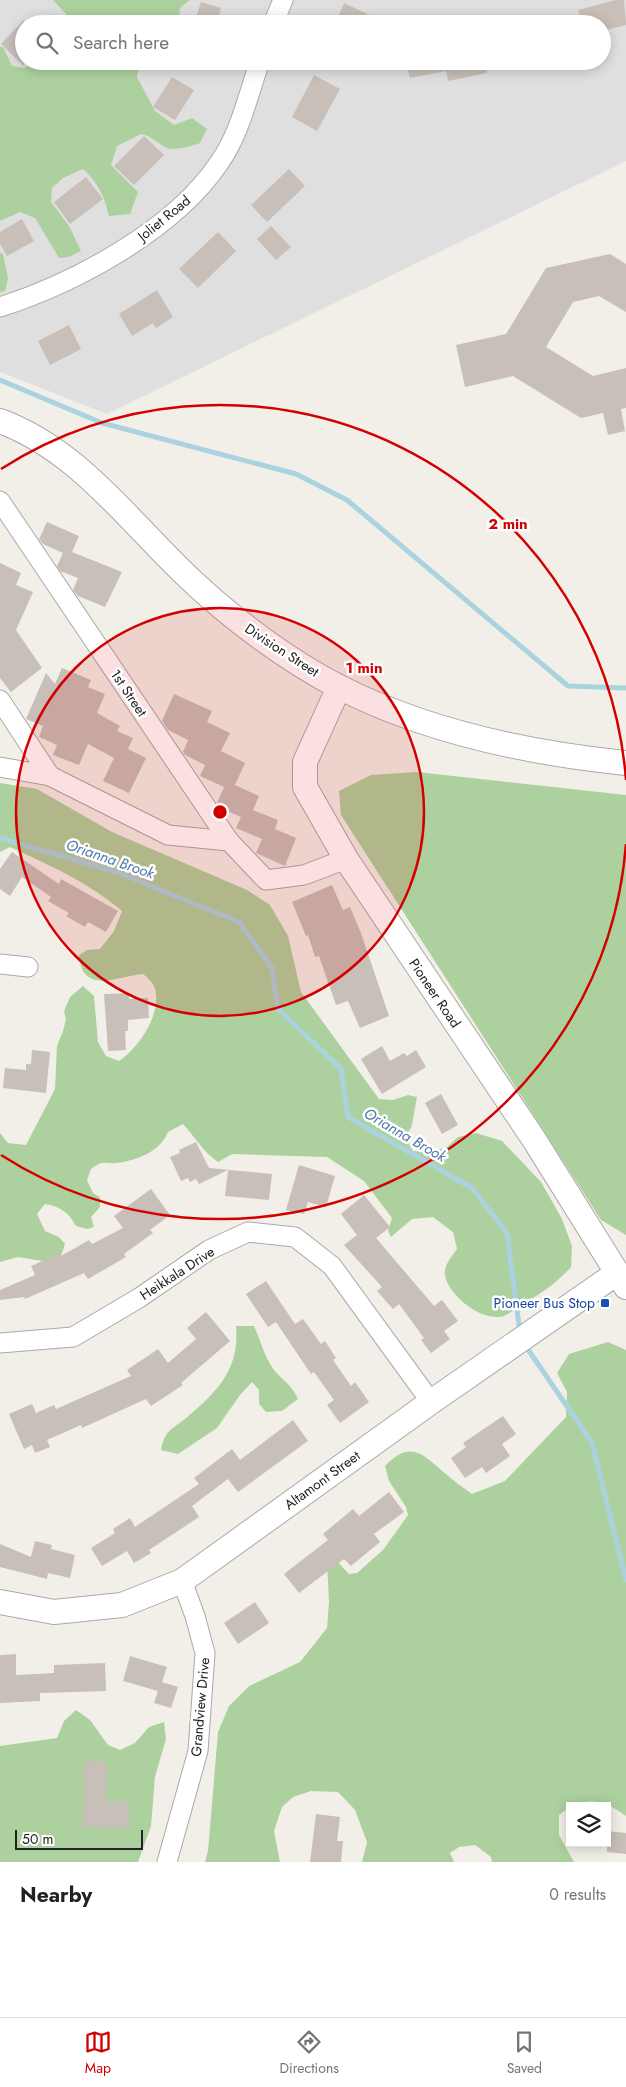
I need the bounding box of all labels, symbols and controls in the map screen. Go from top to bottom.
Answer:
search box [15,15,611,70]
icon: search [33,29,61,57]
text: Search here [73,29,169,56]
street label: Joliet Road [132,190,195,247]
text: 2 min [488,513,528,535]
street label: Division Street [241,619,324,682]
text: 1 min [345,657,383,679]
street label: 1st Street [106,665,152,721]
centre of rings [211,803,229,821]
water label: Orianna Brook [63,834,158,885]
street label: Pioneer Road [404,954,466,1032]
water label: Orianna Brook [360,1103,451,1168]
street label: Heikkala Drive [136,1241,218,1305]
place label: Pioneer Bus Stop [494,1293,595,1313]
marker: Pioneer Bus Stop [599,1297,611,1309]
street label: Altamont Street [280,1445,365,1514]
street label: Grandview Drive [186,1657,214,1757]
map controls [566,1802,611,1847]
button: layers [566,1802,611,1847]
scale bar [15,1827,142,1850]
text: 50 m [22,1829,53,1849]
text: Nearby [20,1880,92,1910]
text: 0 results [549,1883,606,1906]
tab: Map [84,2028,112,2078]
tab: Directions [280,2028,339,2078]
tab: Saved [507,2028,542,2078]

